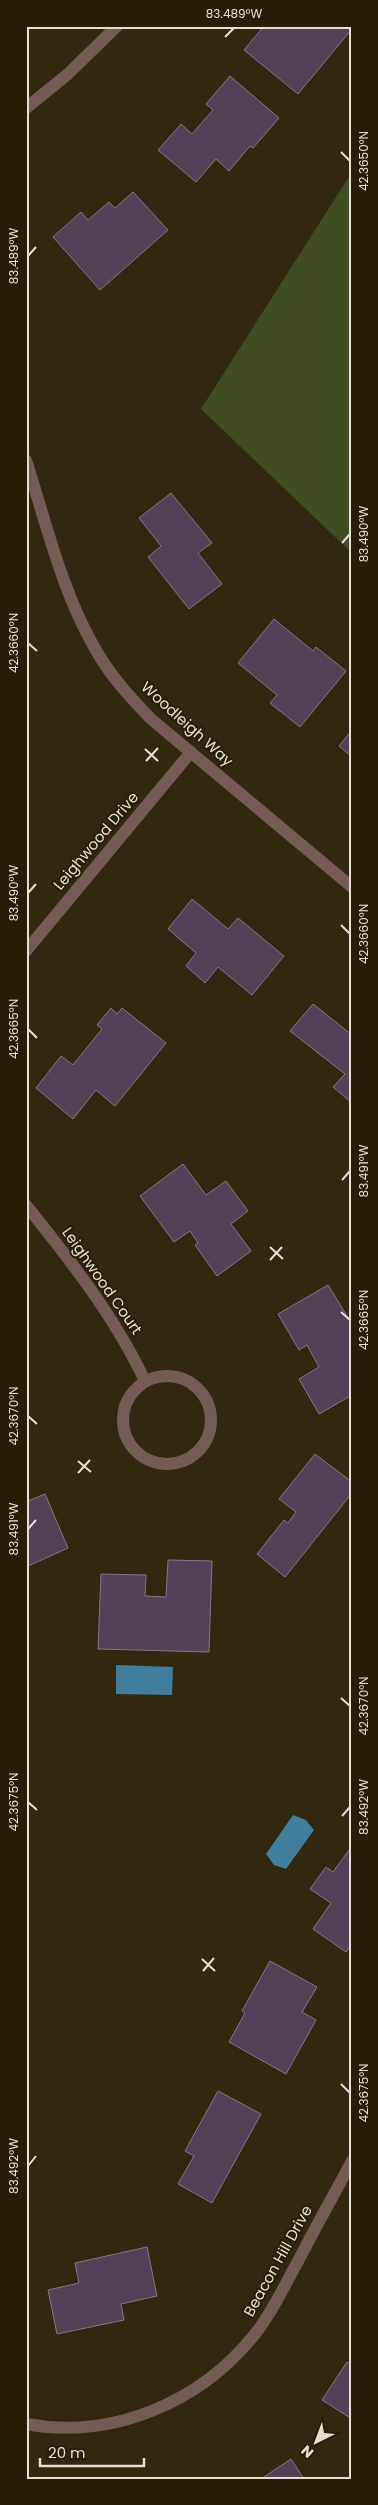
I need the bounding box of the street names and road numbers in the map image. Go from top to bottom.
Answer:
street label: Woodleigh Way [137,676,238,771]
street label: Leighwood Drive [48,787,143,894]
street label: Leighwood Court [57,1223,147,1339]
street label: Beacon Hill Drive [238,2201,317,2320]

